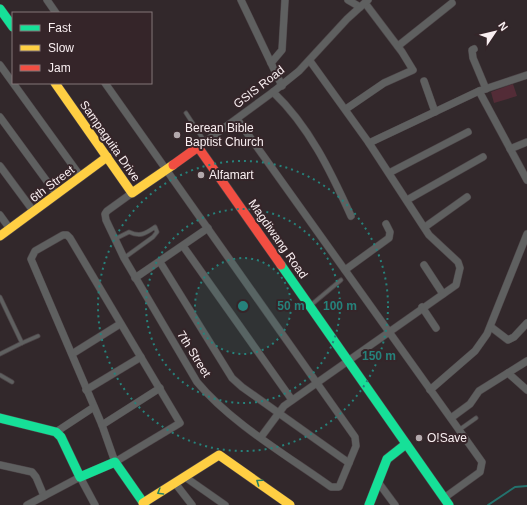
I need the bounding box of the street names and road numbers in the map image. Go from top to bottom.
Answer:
street label: GSIS Road [231,63,287,111]
street label: Sampaguita Drive [77,98,143,184]
street label: 6th Street [27,162,78,205]
street label: Magdiwang Road [245,197,311,281]
street label: 7th Street [174,328,214,380]

